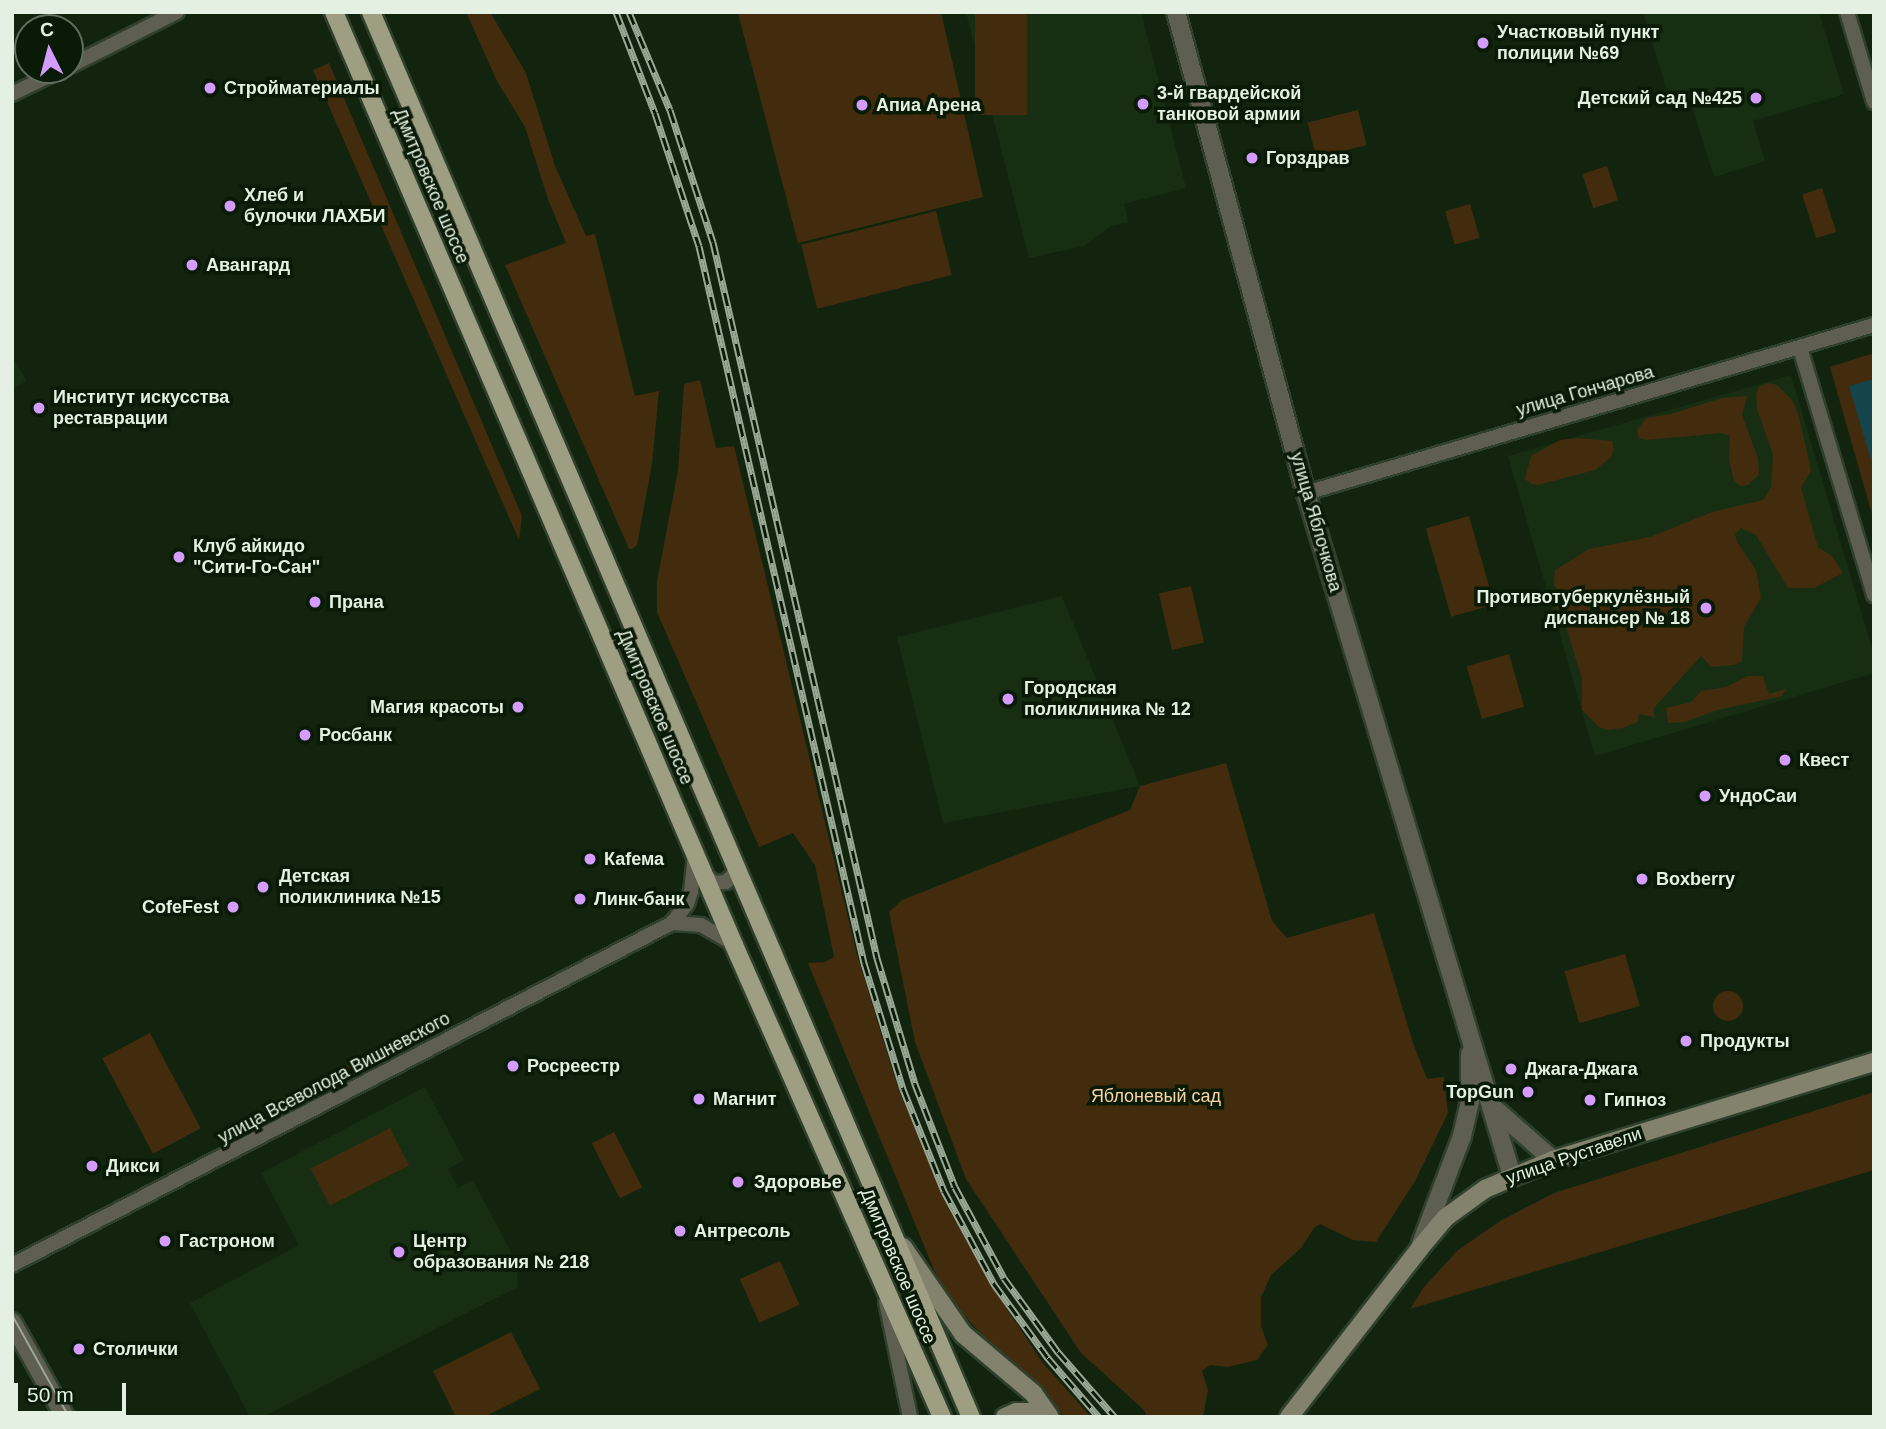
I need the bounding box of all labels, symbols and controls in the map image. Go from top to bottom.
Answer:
north arrow [14,14,84,84]
text: С [39,18,55,41]
place label: Участковый пункт полиции №69 [1497,22,1659,64]
marker: Участковый пункт полиции №69 [1475,35,1491,51]
place label: Стройматериалы [224,77,380,99]
marker: Стройматериалы [202,80,218,96]
place label: 3-й гвардейской танковой армии [1157,83,1301,126]
place label: Детский сад №425 [1578,87,1742,109]
marker: Детский сад №425 [1748,90,1764,106]
place label: Апиа Арена [876,94,981,116]
marker: 3-й гвардейской танковой армии [1135,96,1151,112]
marker: Апиа Арена [854,97,870,113]
street label: Дмитровское шоссе [388,105,474,267]
place label: Горздрав [1266,147,1350,169]
marker: Горздрав [1244,150,1260,166]
place label: Хлеб и булочки ЛАХБИ [244,185,385,228]
marker: Хлеб и булочки ЛАХБИ [222,198,238,214]
place label: Авангард [206,254,290,276]
marker: Авангард [184,257,200,273]
street label: улица Гончарова [1514,361,1656,421]
place label: Институт искусства реставрации [53,387,229,430]
marker: Институт искусства реставрации [31,400,47,416]
street label: улица Яблочкова [1286,450,1346,594]
place label: Клуб айкидо "Сити-Го-Сан" [193,536,320,578]
marker: Клуб айкидо "Сити-Го-Сан" [171,549,187,565]
place label: Противотуберкулёзный диспансер № 18 [1476,587,1690,630]
place label: Прана [329,591,384,613]
marker: Прана [307,594,323,610]
marker: Противотуберкулёзный диспансер № 18 [1696,598,1716,618]
street label: Дмитровское шоссе [612,626,698,788]
place label: Городская поликлиника № 12 [1024,678,1191,720]
marker: Городская поликлиника № 12 [998,689,1018,709]
place label: Магия красоты [370,696,504,718]
marker: Магия красоты [510,699,526,715]
place label: Росбанк [319,724,392,746]
marker: Росбанк [297,727,313,743]
place label: Квест [1799,749,1849,771]
marker: Квест [1777,752,1793,768]
place label: УндоСаи [1719,785,1797,807]
marker: УндоСаи [1697,788,1713,804]
place label: Каfема [604,848,664,870]
marker: Каfема [582,851,598,867]
place label: Детская поликлиника №15 [279,866,441,908]
place label: Boxberry [1656,868,1735,890]
marker: Boxberry [1634,871,1650,887]
marker: Детская поликлиника №15 [253,877,273,897]
place label: Линк-банк [594,888,685,910]
marker: Линк-банк [572,891,588,907]
place label: CofeFest [142,896,219,918]
marker: CofeFest [225,899,241,915]
street label: улица Всеволода Вишневского [214,1008,454,1148]
place label: Продукты [1700,1030,1790,1052]
marker: Продукты [1678,1033,1694,1049]
place label: Росреестр [527,1055,620,1077]
marker: Росреестр [505,1058,521,1074]
place label: Джага-Джага [1525,1058,1638,1080]
marker: Джага-Джага [1503,1061,1519,1077]
place label: TopGun [1446,1081,1514,1103]
marker: TopGun [1520,1084,1536,1100]
park label: Яблоневый сад [1091,1085,1221,1107]
place label: Магнит [713,1088,776,1110]
place label: Гипноз [1604,1089,1666,1111]
marker: Магнит [691,1091,707,1107]
marker: Гипноз [1582,1092,1598,1108]
street label: улица Руставели [1504,1123,1644,1189]
place label: Дикси [106,1155,160,1177]
marker: Дикси [84,1158,100,1174]
place label: Здоровье [754,1171,842,1193]
marker: Здоровье [728,1172,748,1192]
street label: Дмитровское шоссе [855,1185,941,1347]
place label: Антресоль [694,1220,791,1242]
marker: Антресоль [672,1223,688,1239]
place label: Гастроном [179,1230,275,1252]
place label: Центр образования № 218 [413,1231,589,1274]
marker: Гастроном [157,1233,173,1249]
marker: Центр образования № 218 [391,1244,407,1260]
place label: Столички [93,1338,178,1360]
marker: Столички [71,1341,87,1357]
scale bar [18,1370,130,1414]
text: 50 m [27,1383,74,1406]

